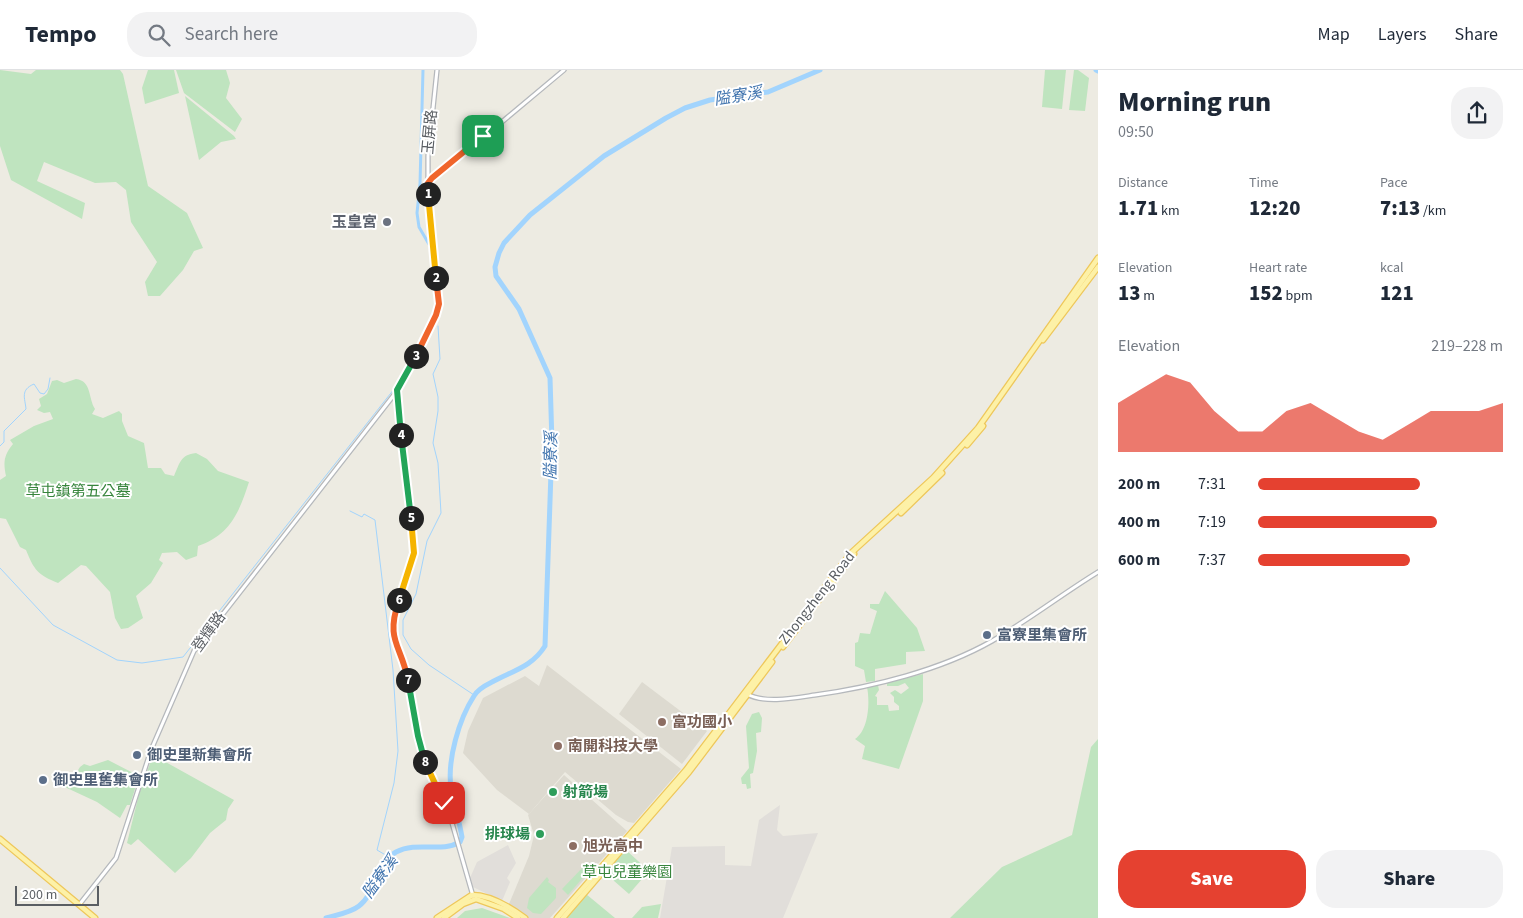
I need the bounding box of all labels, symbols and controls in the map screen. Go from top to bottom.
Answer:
search box [127,12,477,57]
text: Tempo [25,17,97,52]
icon: search [145,21,173,49]
text: Search here [185,21,278,48]
text: Map [1318,22,1350,47]
text: Layers [1378,22,1427,47]
text: Share [1455,22,1498,47]
water label: 隘寮溪 [713,81,765,111]
text: Morning run [1118,82,1271,122]
button: share [1451,87,1503,139]
street label: 玉屏路 [418,109,442,155]
pin [462,115,504,157]
text: 09:50 [1118,121,1154,143]
icon: arrive [469,122,497,150]
text: Distance [1118,173,1168,193]
text: Time [1249,173,1279,193]
text: Pace [1380,173,1407,193]
pin: 1 [416,182,440,206]
text: 1 [425,184,432,204]
text: 1.71 [1118,193,1158,223]
text: 12:20 [1249,193,1300,223]
text: 7:13 [1380,193,1420,223]
text: km [1158,201,1180,221]
text: /km [1420,201,1446,221]
place label: 玉皇宮 [332,212,377,233]
marker: 玉皇宮 [381,216,393,228]
text: Elevation [1118,258,1173,278]
text: Heart rate [1249,258,1307,278]
text: kcal [1380,258,1404,278]
pin: 2 [424,266,448,290]
text: 2 [433,268,440,288]
text: 13 [1118,278,1140,308]
text: 152 [1249,278,1283,308]
text: 121 [1380,278,1414,308]
text: m [1140,286,1155,306]
text: bpm [1283,286,1313,306]
text: Elevation [1118,335,1180,357]
text: 219–228 m [1431,335,1503,357]
pin: 3 [404,344,428,368]
text: 3 [413,346,420,366]
pin: 4 [388,422,414,448]
text: 4 [398,425,405,445]
water label: 隘寮溪 [540,430,562,480]
text: 200 m [1118,473,1160,495]
text: 7:31 [1198,473,1226,495]
park label: 草屯鎮第五公墓 [25,481,131,502]
pin: 5 [398,506,424,530]
text: 5 [408,508,415,528]
text: 400 m [1118,511,1160,533]
text: 7:19 [1198,511,1226,533]
street label: Zhongzheng Road [774,547,860,649]
text: 600 m [1118,549,1160,571]
text: 7:37 [1198,549,1226,571]
pin: 6 [386,588,412,612]
text: 6 [396,590,403,610]
street label: 登輝路 [187,608,231,656]
place label: 富寮里集會所 [997,625,1087,646]
marker: 富寮里集會所 [981,629,993,641]
pin: 7 [396,668,420,692]
text: 7 [405,670,412,690]
place label: 富功國小 [672,712,733,733]
marker: 富功國小 [656,716,668,728]
place label: 南開科技大學 [568,736,658,757]
marker: 南開科技大學 [552,740,564,752]
place label: 御史里新集會所 [147,745,252,766]
marker: 御史里新集會所 [131,749,143,761]
pin: 8 [412,750,438,774]
text: 8 [422,752,429,772]
place label: 御史里舊集會所 [53,770,158,791]
marker: 御史里舊集會所 [37,774,49,786]
pin [423,782,465,824]
place label: 射箭場 [563,782,608,803]
marker: 射箭場 [547,786,559,798]
icon: check [430,789,458,817]
place label: 排球場 [485,824,530,845]
marker: 排球場 [534,828,546,840]
place label: 旭光高中 [583,836,643,857]
marker: 旭光高中 [567,840,579,852]
water label: 隘寮溪 [357,850,404,903]
button: Save [1118,850,1306,908]
button: Share [1316,850,1503,908]
park label: 草屯兒童樂園 [582,862,672,883]
scale bar [15,883,99,906]
text: 200 m [22,885,57,905]

